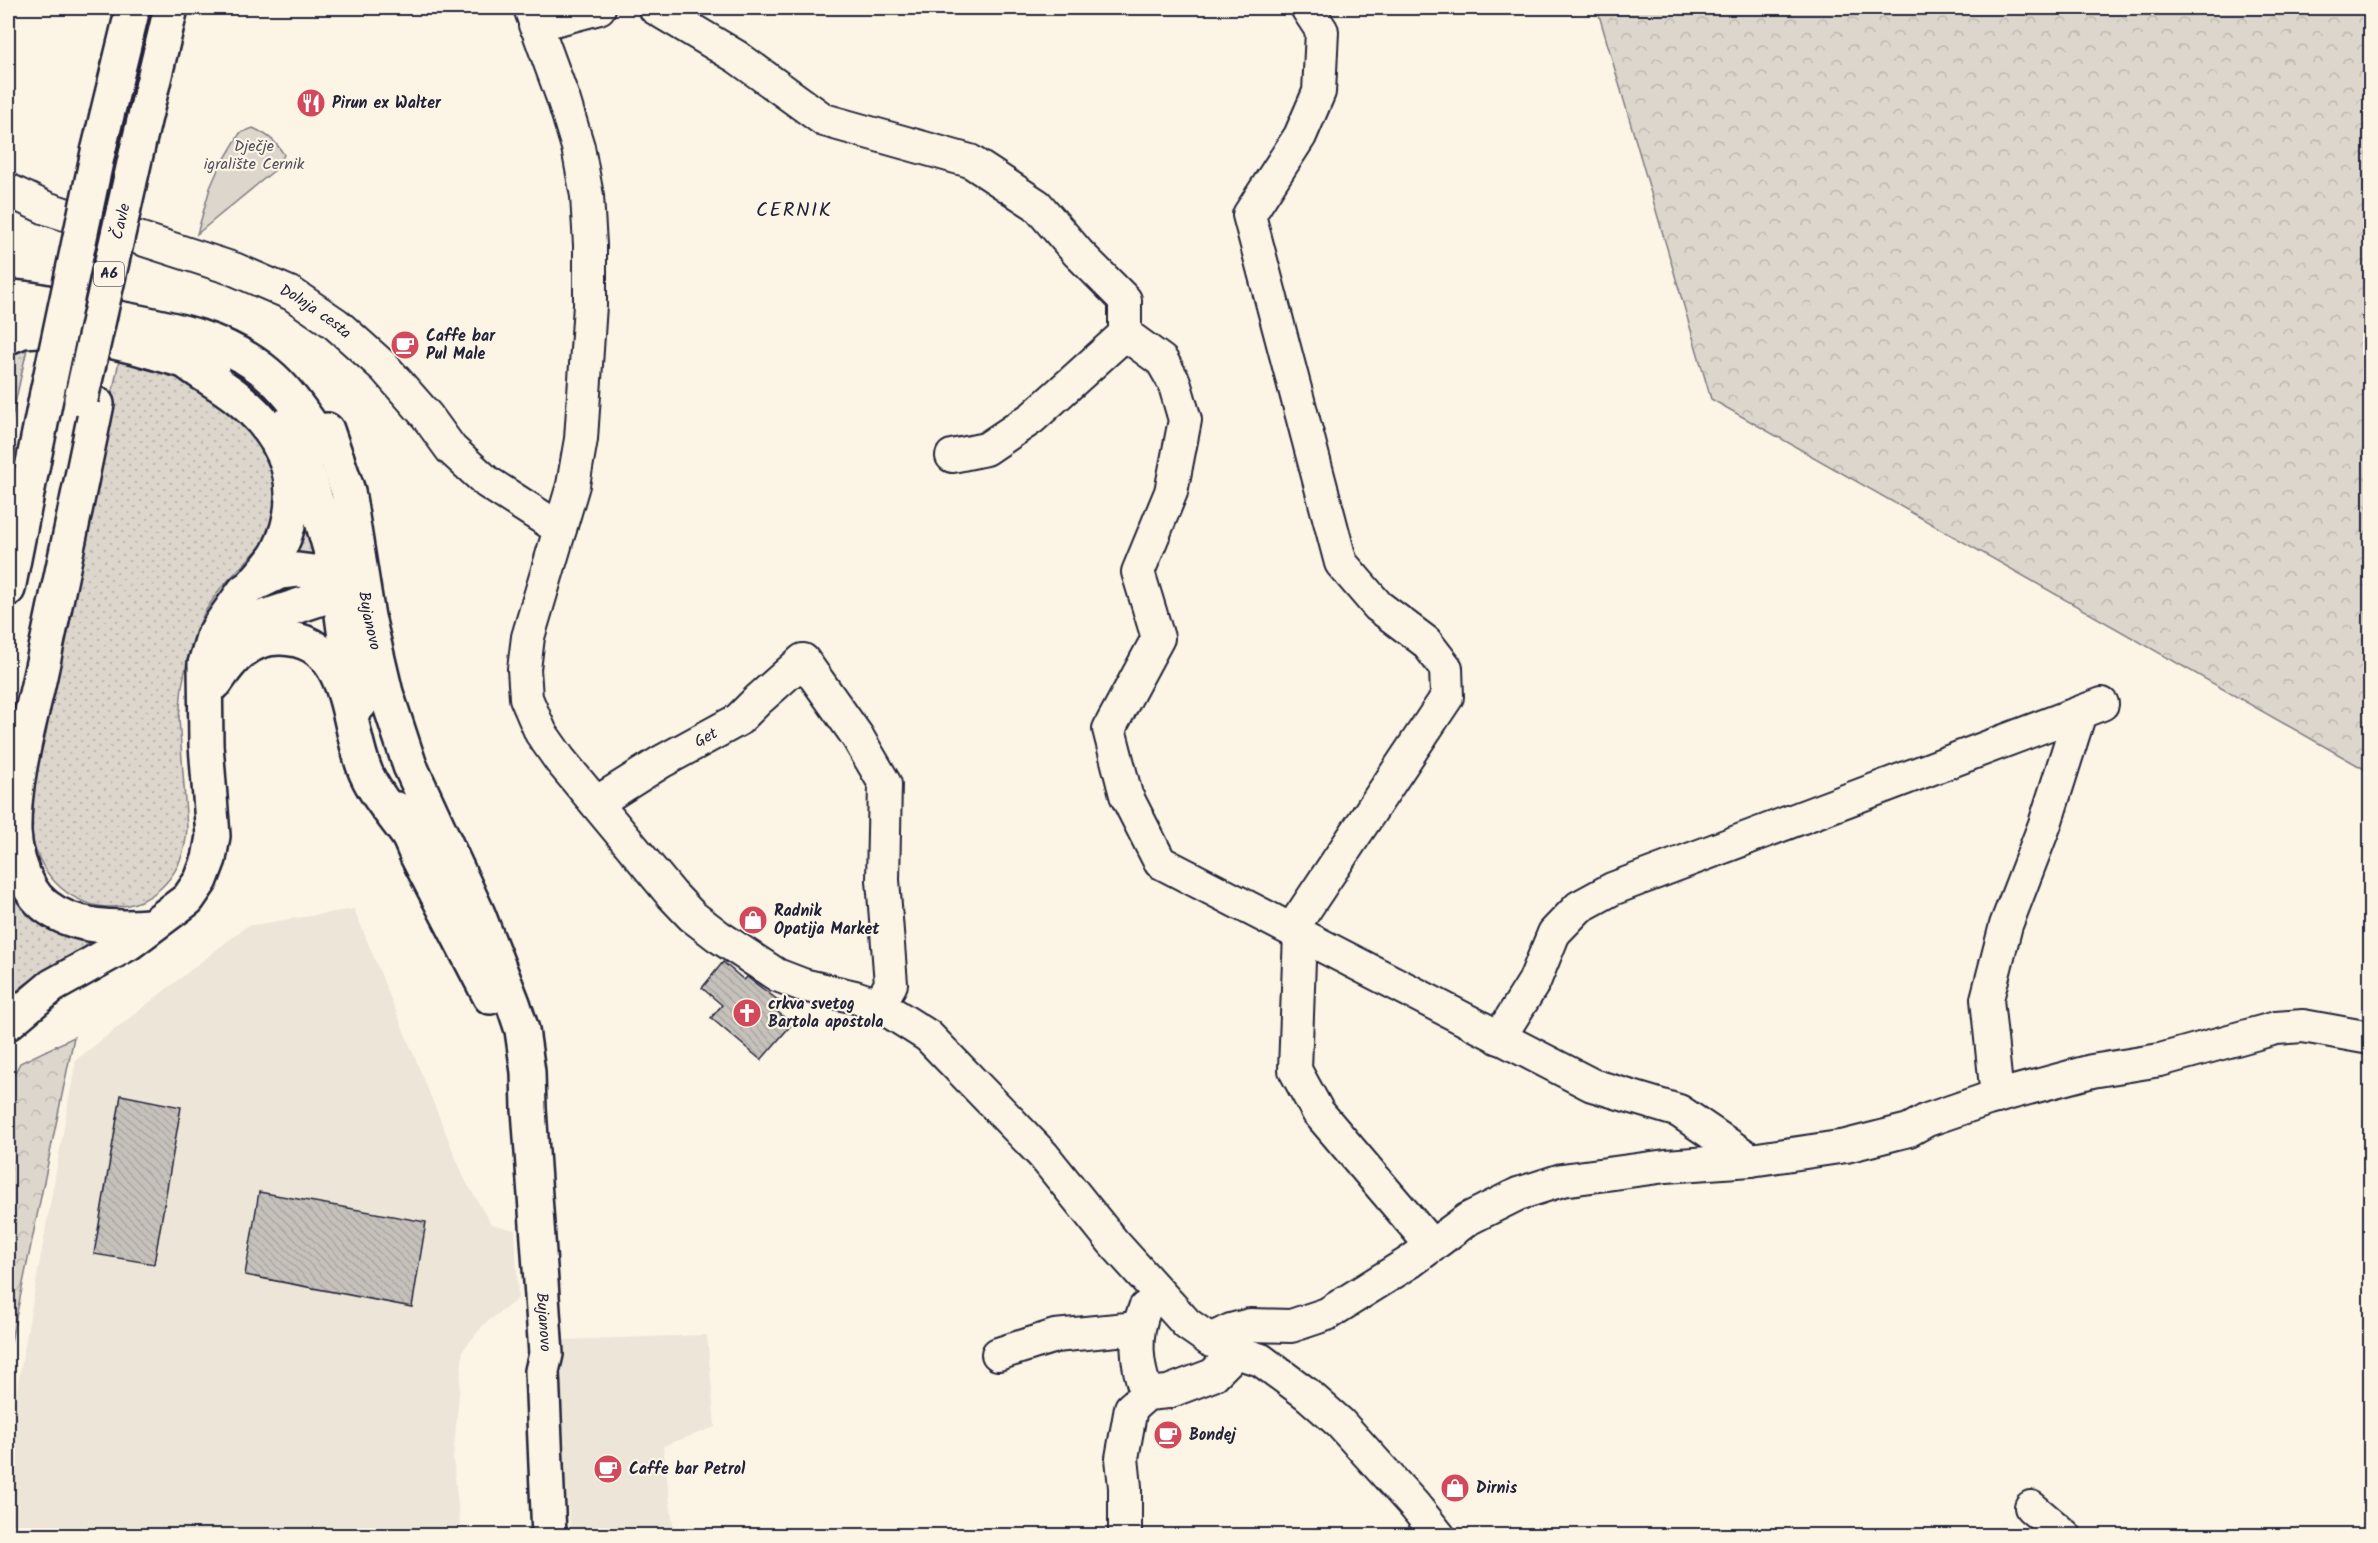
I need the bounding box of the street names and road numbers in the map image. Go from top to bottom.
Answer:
street label: Čavle [105,201,137,242]
road number: A6 [94,262,124,286]
street label: Dolnja cesta [276,278,357,345]
street label: Bujanovo [352,590,388,653]
street label: Get [690,721,723,754]
street label: Bujanovo [529,1292,558,1352]

